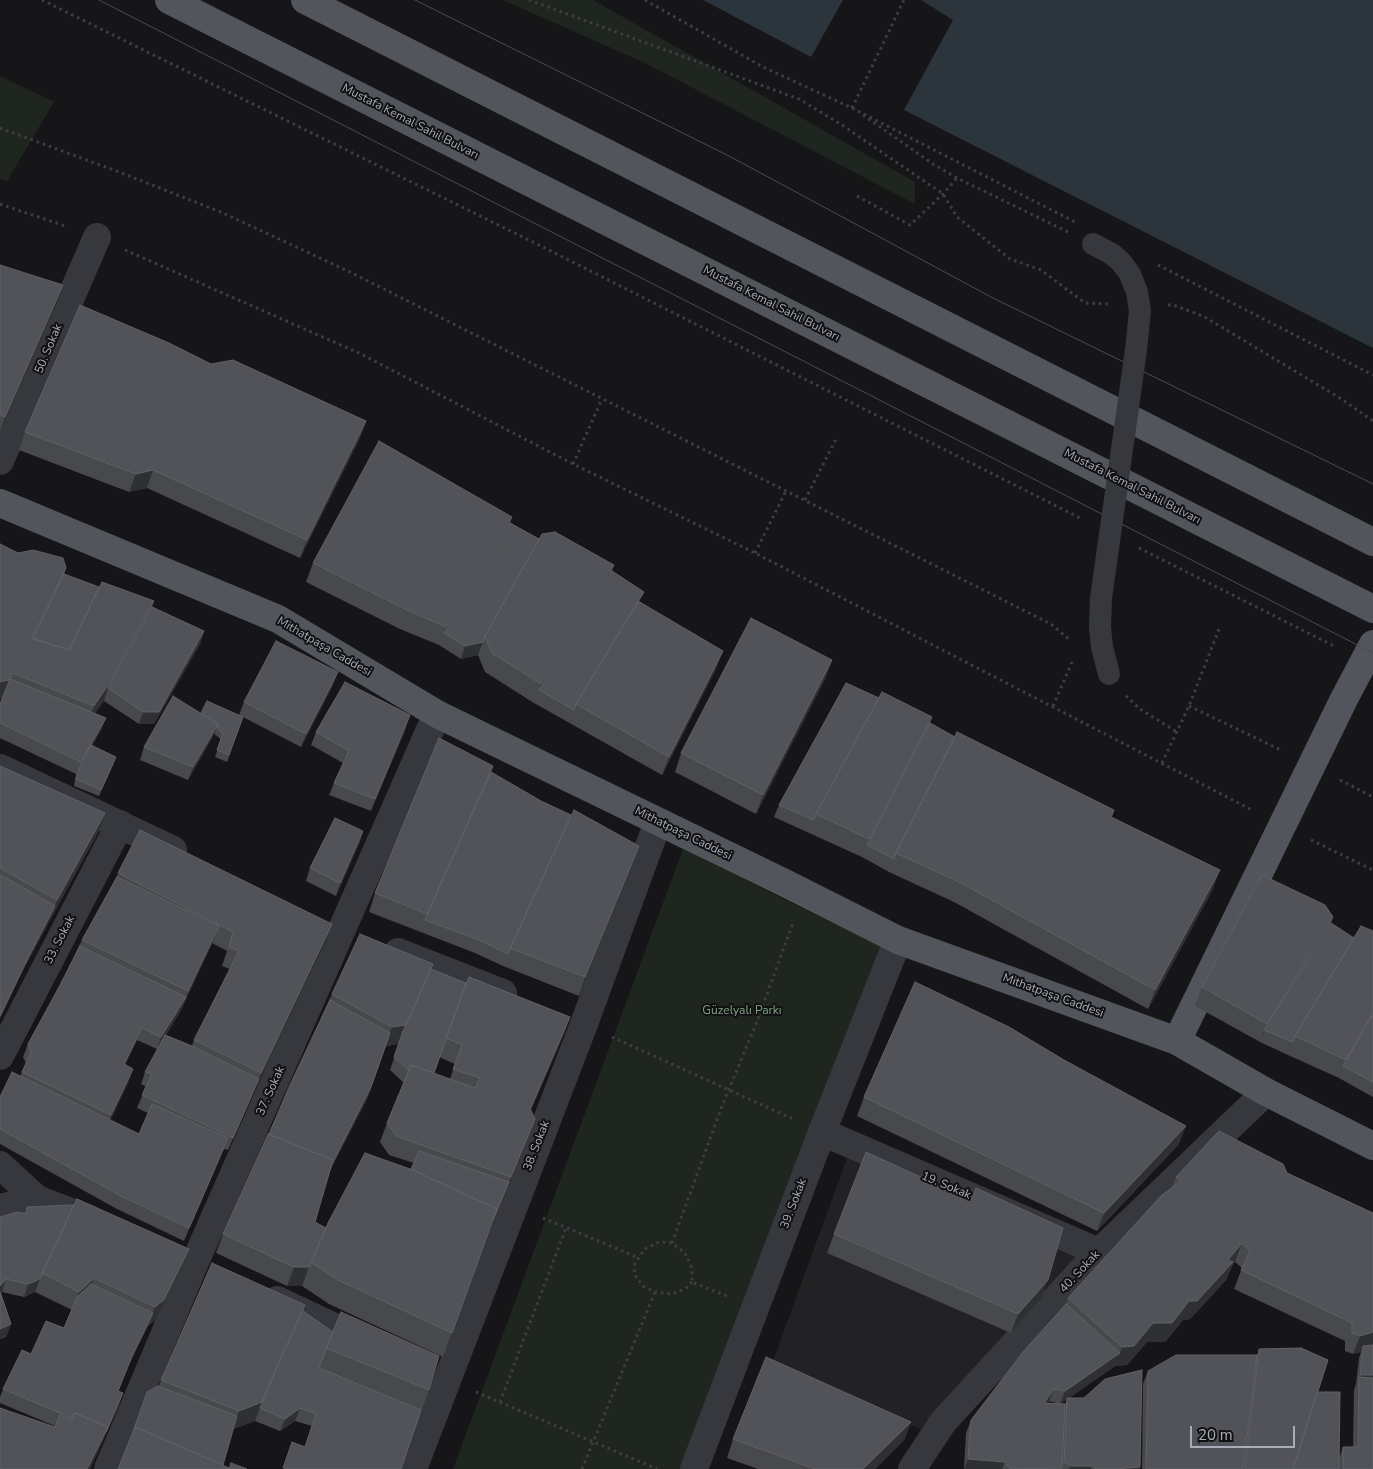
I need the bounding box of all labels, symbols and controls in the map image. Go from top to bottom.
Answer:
street label: Mustafa Kemal Sahil Bulvarı [339,81,481,163]
street label: Mustafa Kemal Sahil Bulvarı [700,263,842,345]
street label: 50. Sokak [32,322,66,376]
street label: Mustafa Kemal Sahil Bulvarı [1061,446,1203,528]
street label: Mithatpaşa Caddesi [274,614,374,680]
street label: Mithatpaşa Caddesi [632,804,734,864]
street label: 33. Sokak [42,913,78,967]
street label: Mithatpaşa Caddesi [1001,971,1105,1021]
park label: Güzelyalı Parkı [702,1004,782,1018]
street label: 37. Sokak [254,1064,288,1118]
street label: 38. Sokak [521,1119,553,1173]
street label: 19. Sokak [919,1169,973,1203]
street label: 39. Sokak [778,1177,810,1231]
street label: 40. Sokak [1057,1248,1103,1296]
scale bar [1193,1416,1298,1448]
text: 20 m [1198,1425,1233,1445]

